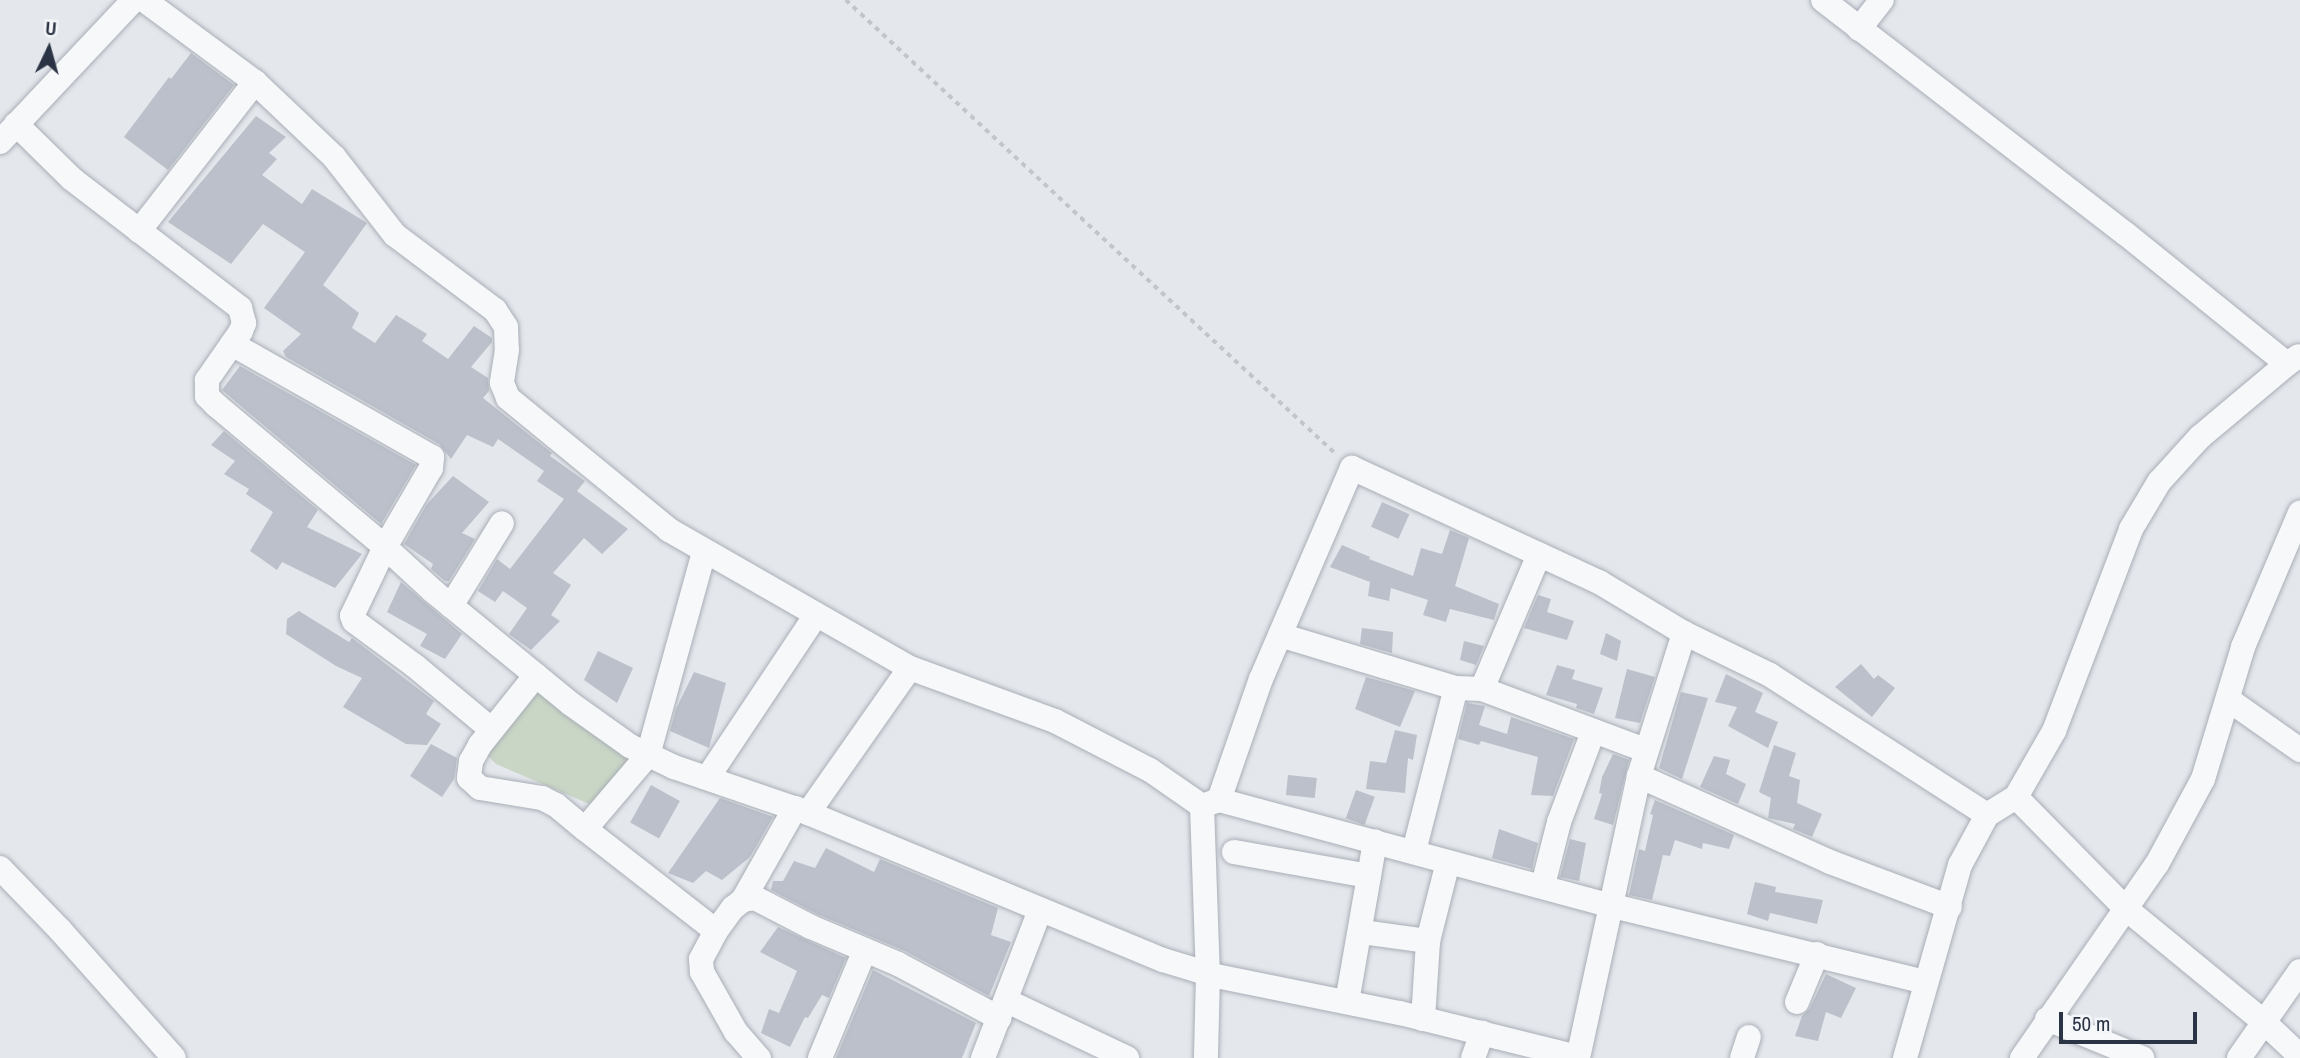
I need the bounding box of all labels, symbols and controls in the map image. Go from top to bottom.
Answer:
north arrow [14,14,84,84]
text: U [44,15,58,42]
scale bar [2062,998,2200,1042]
text: 50 m [2072,1009,2110,1038]

